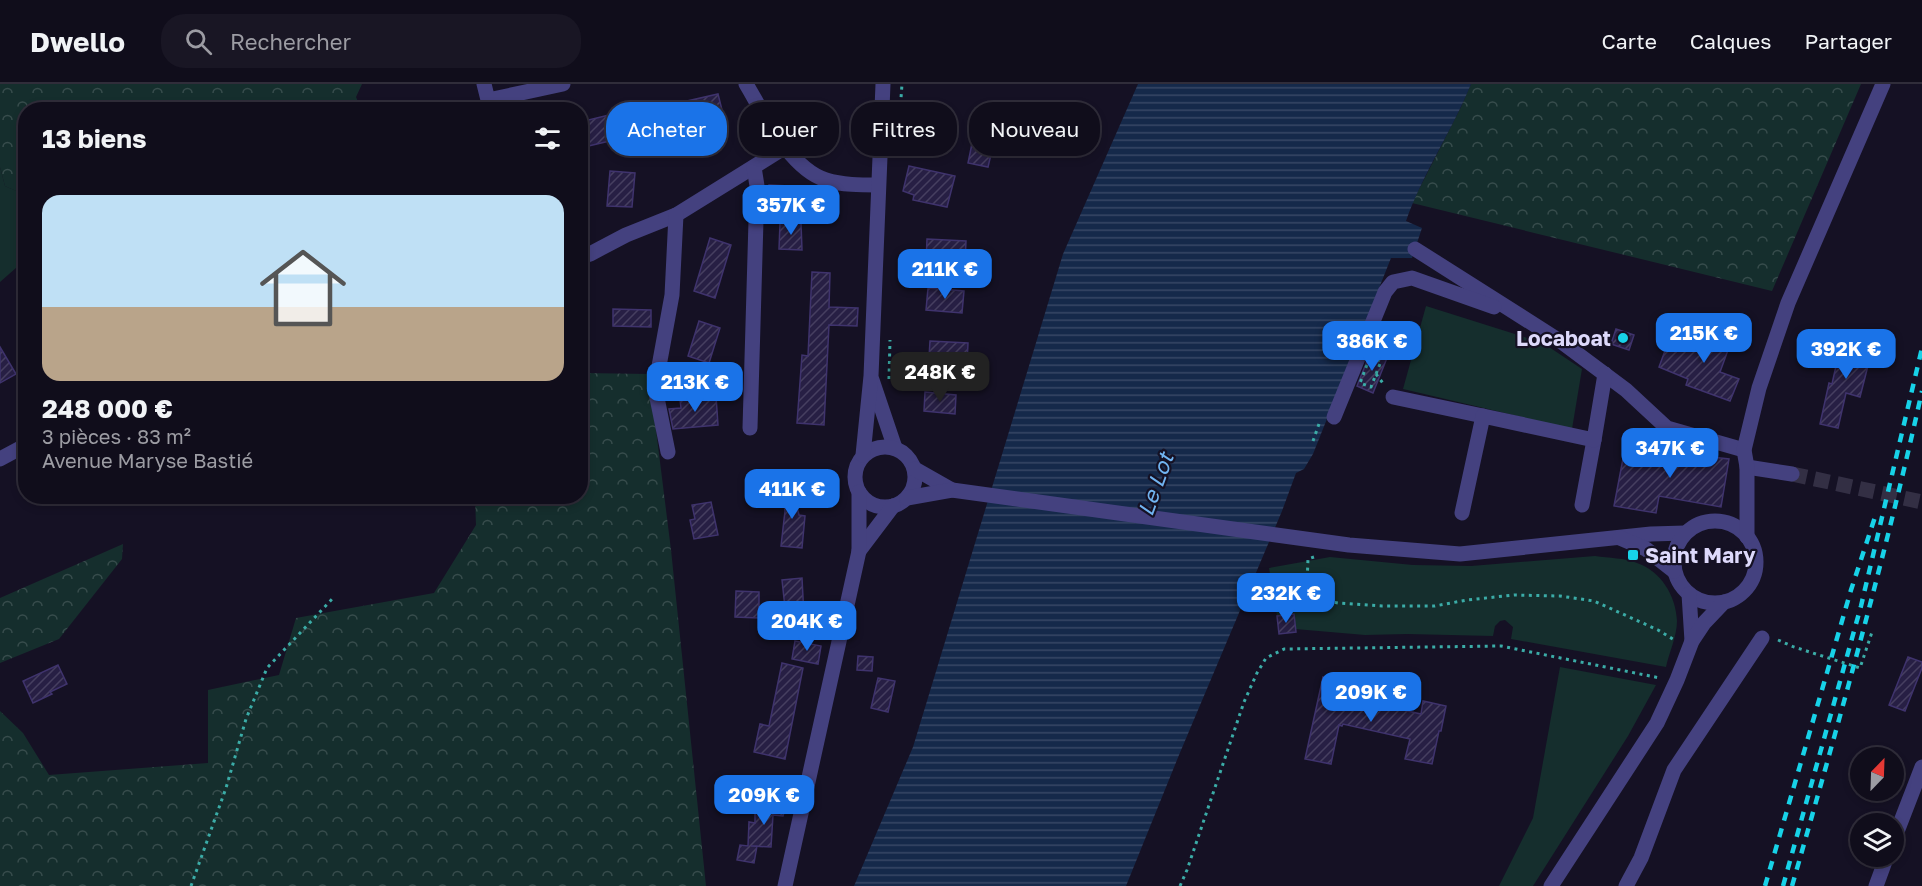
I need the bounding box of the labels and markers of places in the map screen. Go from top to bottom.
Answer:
pin: 357K € [742,185,840,236]
pin: 211K € [896,249,994,300]
pin: 215K € [1655,313,1753,364]
pin: 386K € [1323,321,1421,372]
place label: Locaboat [1516,325,1611,351]
pin: 392K € [1797,329,1895,380]
marker: Locaboat [1616,331,1630,345]
pin: 248K € [891,352,989,403]
pin: 213K € [646,362,744,413]
pin: 347K € [1621,428,1719,479]
pin: 411K € [743,469,841,520]
place label: Saint Mary [1645,542,1756,568]
marker: Saint Mary [1626,548,1640,562]
pin: 232K € [1237,573,1335,624]
pin: 204K € [758,601,856,652]
pin: 209K € [1322,672,1420,723]
pin: 209K € [715,775,813,826]

